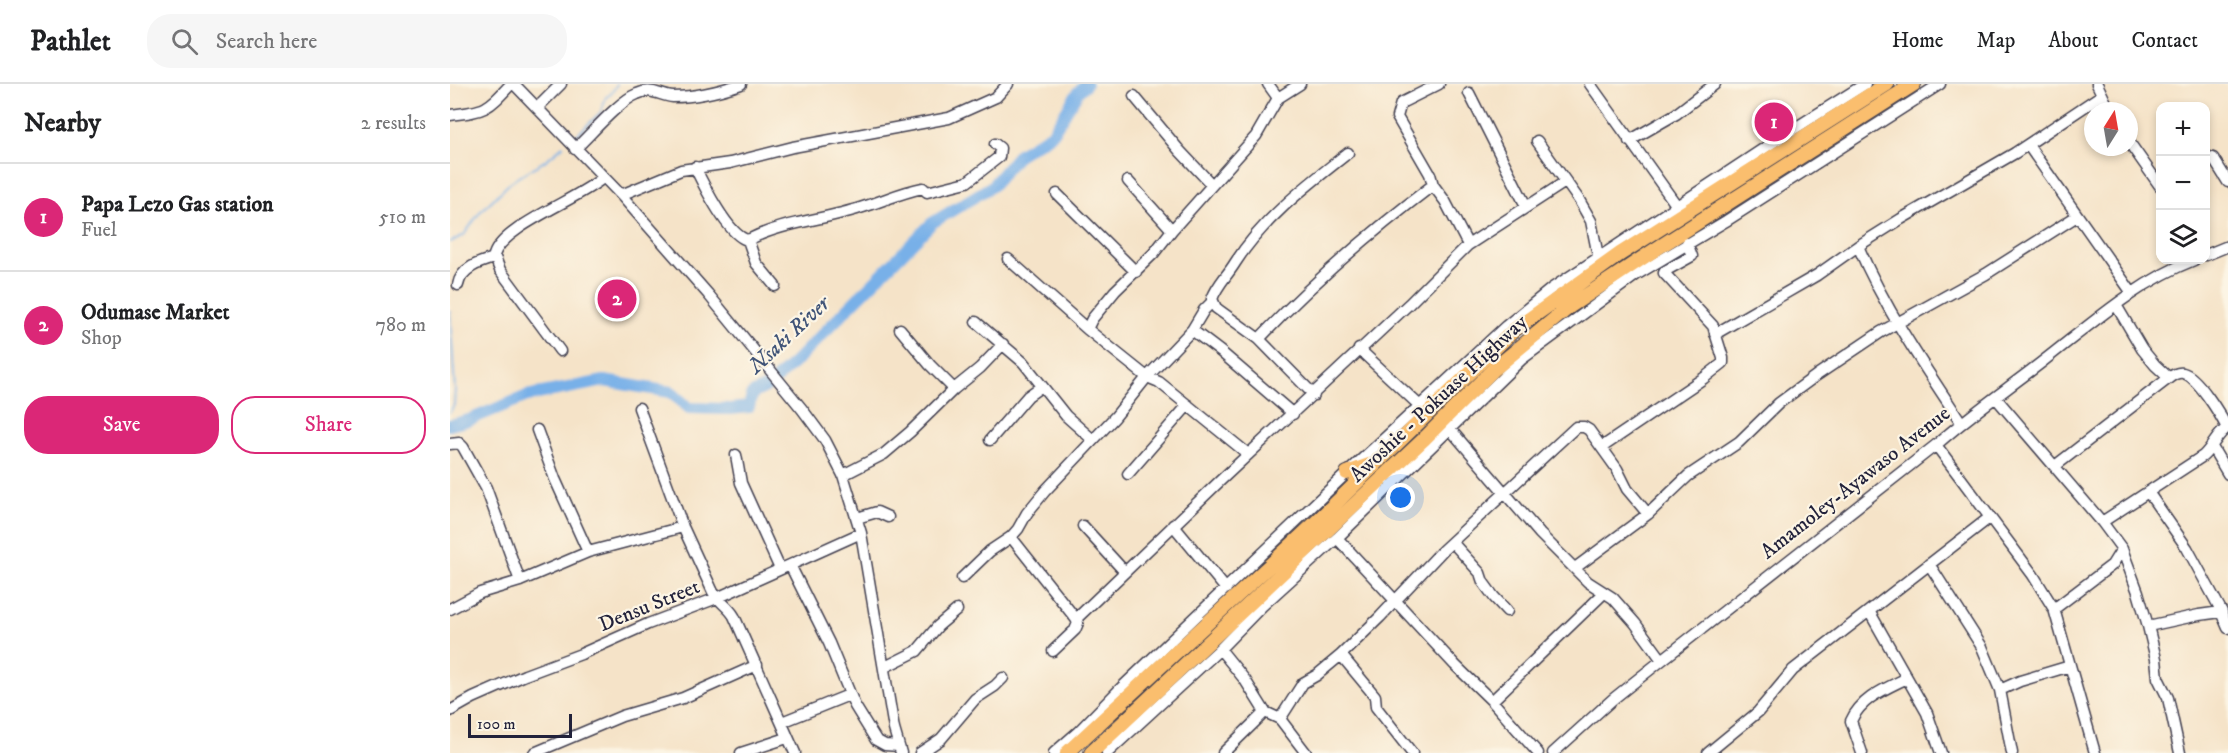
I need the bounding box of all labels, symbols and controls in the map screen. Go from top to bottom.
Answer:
search box [147,14,567,68]
text: Pathlet [30,24,111,59]
icon: search [168,25,201,58]
text: Search here [216,28,317,55]
text: Home [1892,28,1944,54]
text: Map [1977,28,2015,54]
text: About [2048,28,2099,54]
text: Contact [2132,28,2198,54]
pin: 1 [1754,99,1794,144]
north arrow [2084,102,2138,156]
map controls [2156,102,2210,264]
button: + [2156,102,2210,156]
text: Nearby [24,107,101,140]
text: 2 results [361,111,426,136]
button: − [2156,156,2210,210]
text: Papa Lezo Gas station [81,191,274,218]
text: 1 [40,205,47,230]
text: 510 m [379,205,426,230]
button: layers [2156,210,2210,264]
text: Fuel [81,218,117,243]
pin: 2 [598,276,636,322]
water label: Nsaki River [741,289,837,381]
text: Odumase Market [81,299,230,326]
street label: Awoshie - Pokuase Highway [1344,309,1534,488]
text: 2 [39,313,48,338]
text: 780 m [375,313,426,338]
text: Shop [81,326,122,351]
button: Save [24,396,219,454]
button: Share [231,396,426,454]
street label: Amamoley-Ayawaso Avenue [1756,400,1956,565]
your location [1386,483,1415,512]
street label: Densu Street [595,574,704,638]
scale bar [468,711,572,738]
text: 100 m [477,714,516,734]

